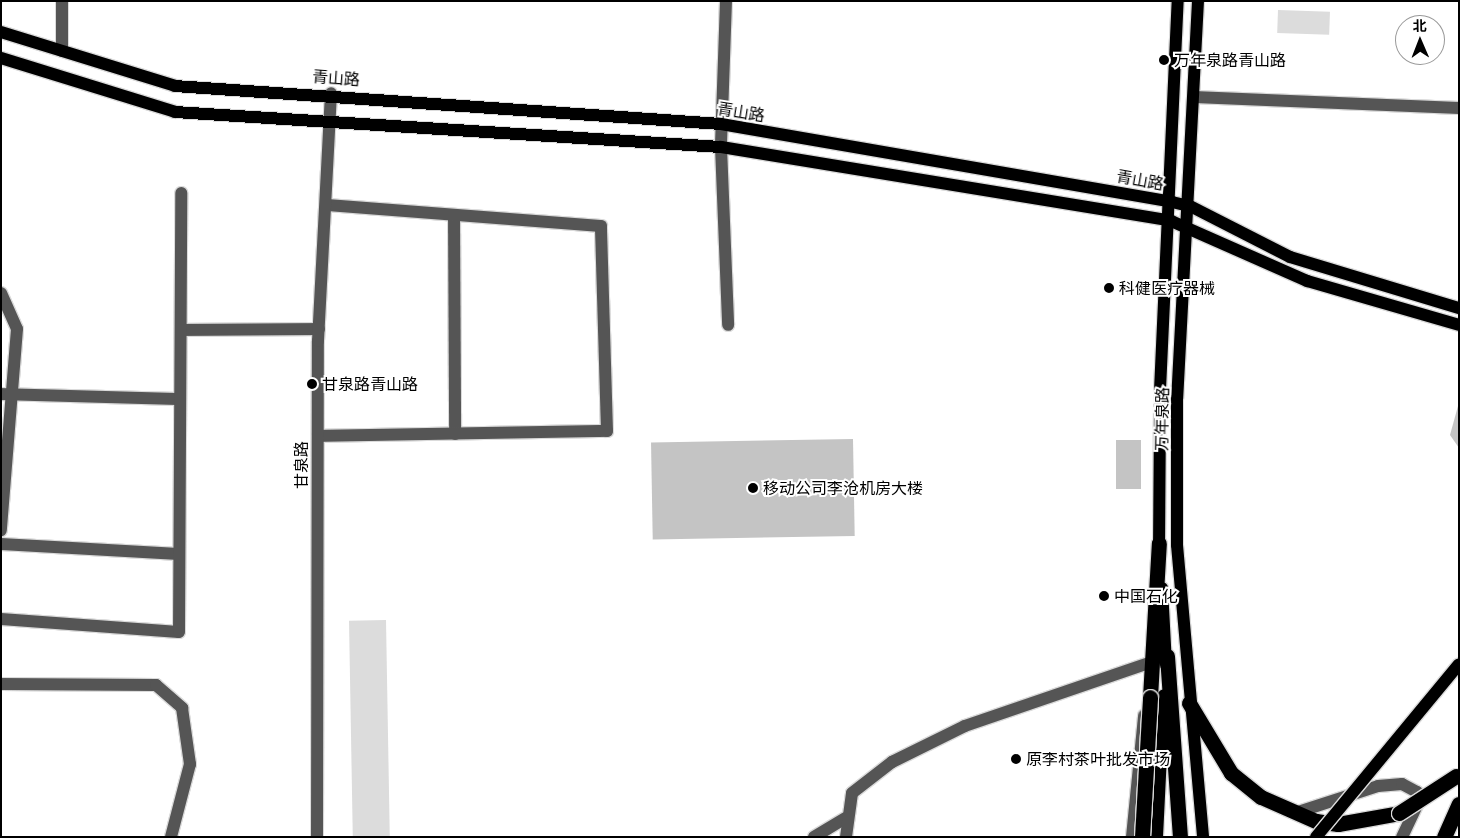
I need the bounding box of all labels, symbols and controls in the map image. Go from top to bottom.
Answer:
north arrow [1395,15,1445,65]
text: 北 [1413,18,1427,34]
place label: 万年泉路青山路 [1174,50,1286,70]
marker: 万年泉路青山路 [1158,54,1170,66]
street label: 青山路 [311,67,361,89]
street label: 青山路 [716,99,766,125]
street label: 青山路 [1115,166,1165,194]
place label: 科健医疗器械 [1119,278,1215,298]
marker: 科健医疗器械 [1103,282,1115,294]
place label: 甘泉路青山路 [322,374,418,394]
marker: 甘泉路青山路 [306,378,318,390]
street label: 万年泉路 [1152,387,1172,451]
street label: 甘泉路 [291,441,311,489]
place label: 移动公司李沧机房大楼 [763,478,923,498]
marker: 移动公司李沧机房大楼 [747,482,759,494]
place label: 中国石化 [1114,586,1178,606]
marker: 中国石化 [1098,590,1110,602]
place label: 原李村茶叶批发市场 [1026,749,1170,769]
marker: 原李村茶叶批发市场 [1010,753,1022,765]

